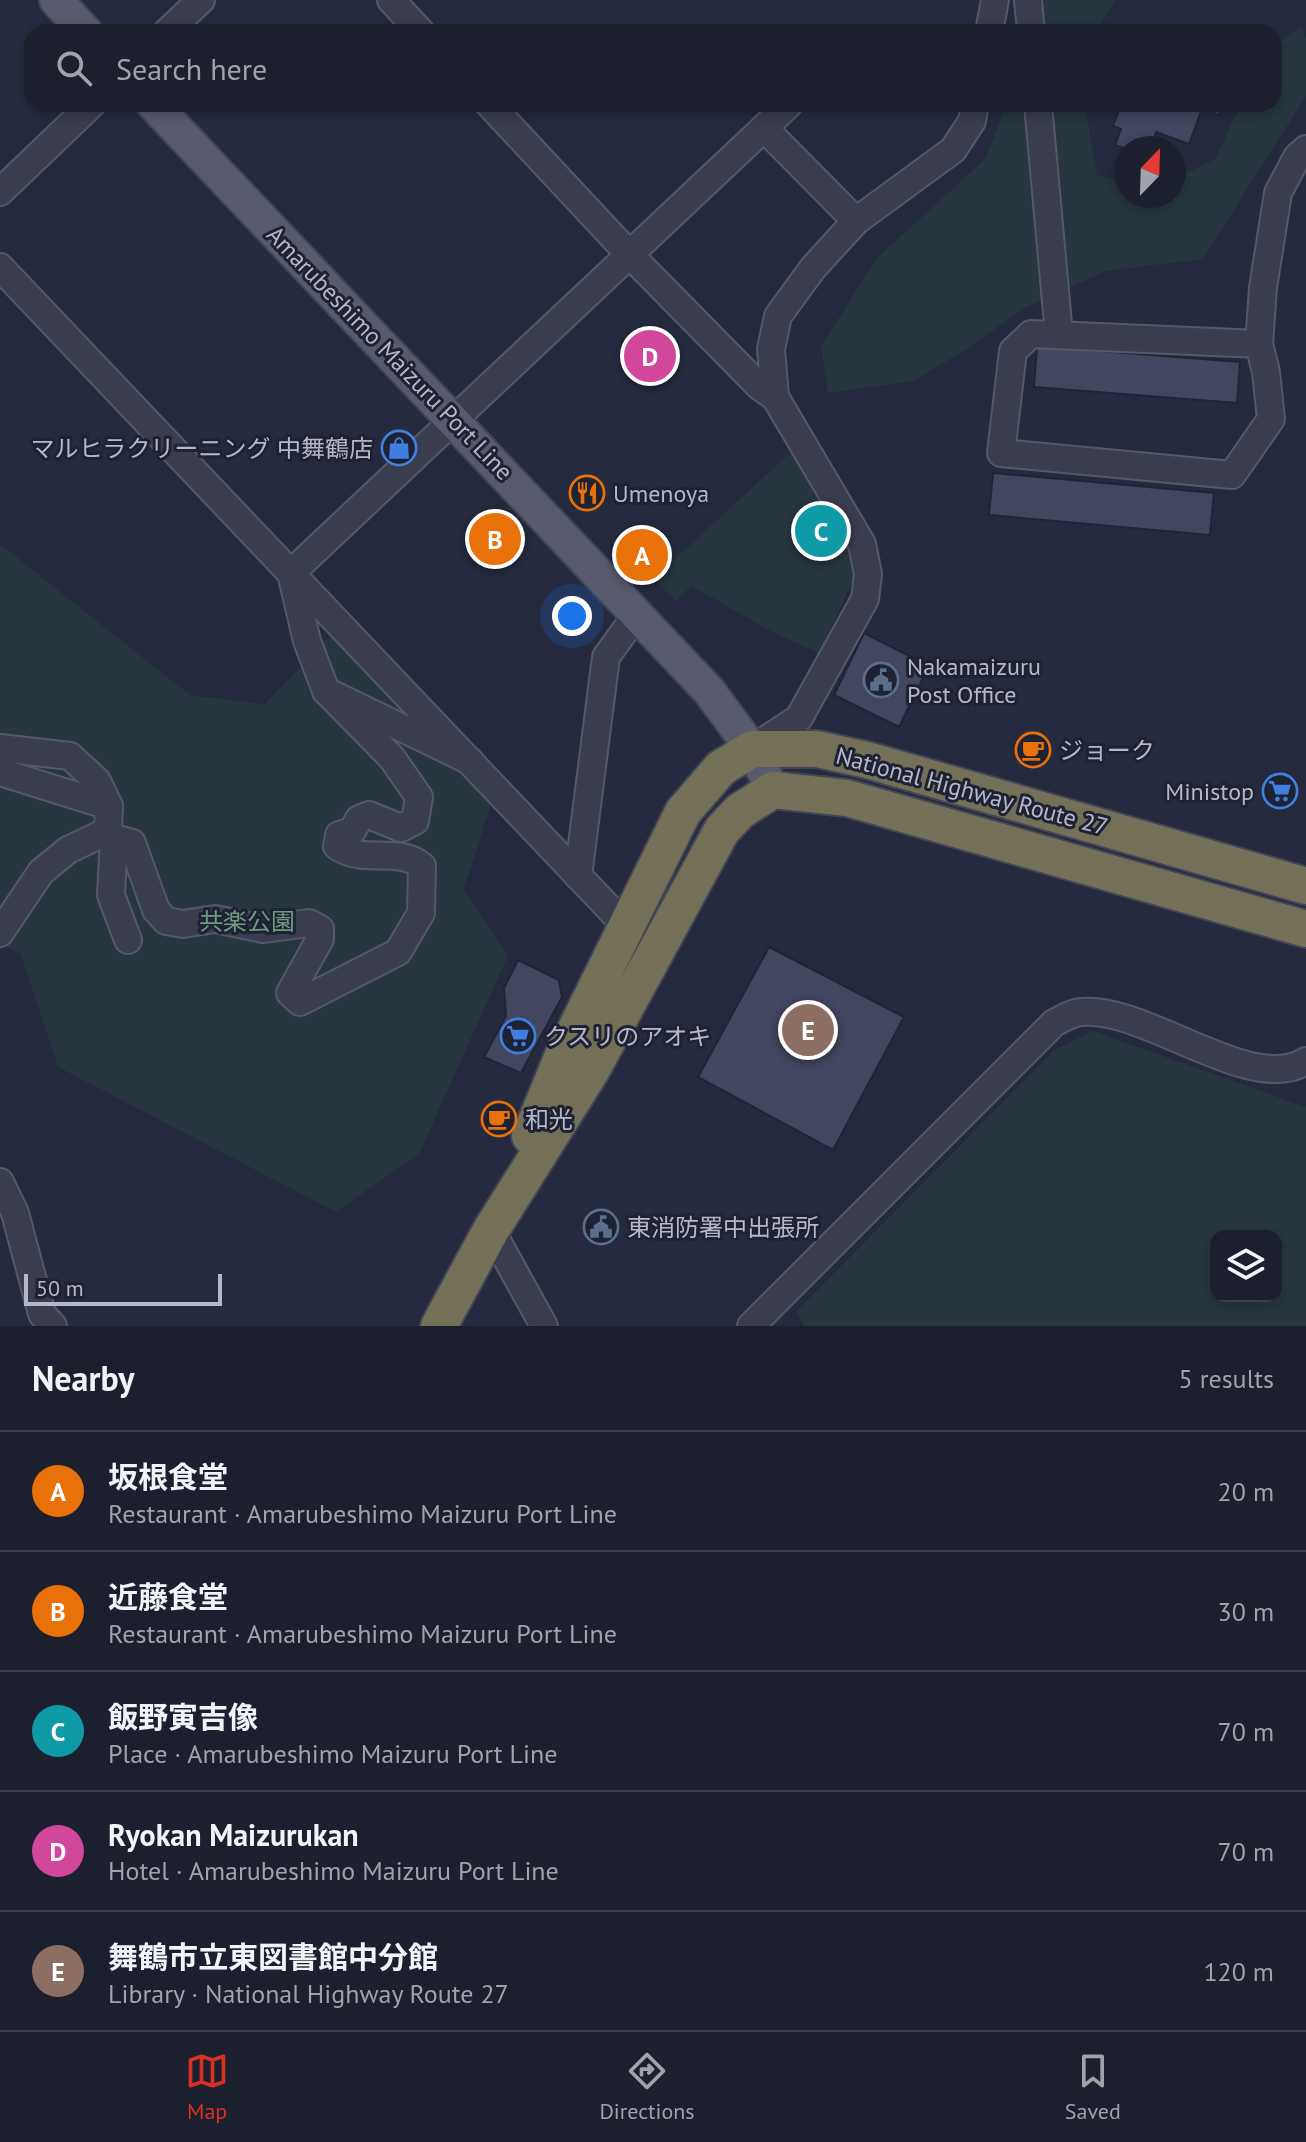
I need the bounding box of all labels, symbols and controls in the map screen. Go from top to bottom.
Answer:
search box [24,24,1282,112]
icon: search [52,46,96,90]
text: Search here [116,49,267,88]
north arrow [1114,136,1186,208]
street label: Amarubeshimo Maizuru Port Line [260,219,520,487]
pin: D [624,326,676,386]
shop icon: マルヒラクリーニング 中舞鶴店 [380,429,418,467]
place label: マルヒラクリーニング 中舞鶴店 [31,433,373,464]
restaurant icon: Umenoya [568,474,606,512]
place label: Umenoya [613,478,709,509]
pin: C [795,501,847,561]
pin: B [469,509,521,569]
pin: A [616,525,668,585]
your location [552,596,592,636]
place label: Nakamaizuru Post Office [907,651,1041,710]
public building icon: Nakamaizuru Post Office [862,661,900,699]
cafe icon: ジョーク [1014,731,1052,769]
place label: ジョーク [1059,735,1155,766]
street label: National Highway Route 27 [833,740,1111,842]
supermarket icon: Ministop [1261,772,1299,810]
place label: Ministop [1165,776,1254,807]
park label: 共楽公園 [199,906,295,937]
pin: E [782,1000,834,1060]
supermarket icon: クスリのアオキ [499,1017,537,1055]
place label: クスリのアオキ [544,1021,711,1052]
cafe icon: 和光 [480,1100,518,1138]
place label: 和光 [525,1104,573,1135]
public building icon: 東消防署中出張所 [582,1208,620,1246]
place label: 東消防署中出張所 [627,1212,819,1243]
map controls [1210,1230,1282,1302]
button: layers [1210,1230,1282,1302]
scale bar [24,1270,222,1306]
text: 50 m [36,1274,84,1302]
text: Nearby [32,1356,134,1400]
text: 5 results [1179,1362,1274,1395]
text: 坂根食堂 [108,1457,228,1496]
text: A [50,1475,66,1508]
text: 20 m [1218,1475,1274,1508]
text: Restaurant · Amarubeshimo Maizuru Port Line [108,1497,617,1530]
text: 近藤食堂 [108,1577,228,1616]
text: B [50,1595,66,1628]
text: 30 m [1218,1595,1274,1628]
text: Restaurant · Amarubeshimo Maizuru Port Line [108,1617,617,1650]
text: 飯野寅吉像 [108,1697,258,1736]
text: C [51,1715,65,1748]
text: 70 m [1218,1715,1274,1748]
text: Place · Amarubeshimo Maizuru Port Line [108,1737,557,1770]
text: Ryokan Maizurukan [108,1815,359,1854]
text: D [50,1835,66,1868]
text: 70 m [1218,1835,1274,1868]
text: Hotel · Amarubeshimo Maizuru Port Line [108,1854,559,1887]
text: 舞鶴市立東図書館中分館 [108,1937,438,1976]
text: E [51,1955,65,1988]
text: 120 m [1203,1955,1274,1988]
text: Library · National Highway Route 27 [108,1977,509,2010]
tab: Map [185,2049,229,2125]
tab: Directions [599,2049,695,2125]
tab: Saved [1065,2049,1121,2125]

